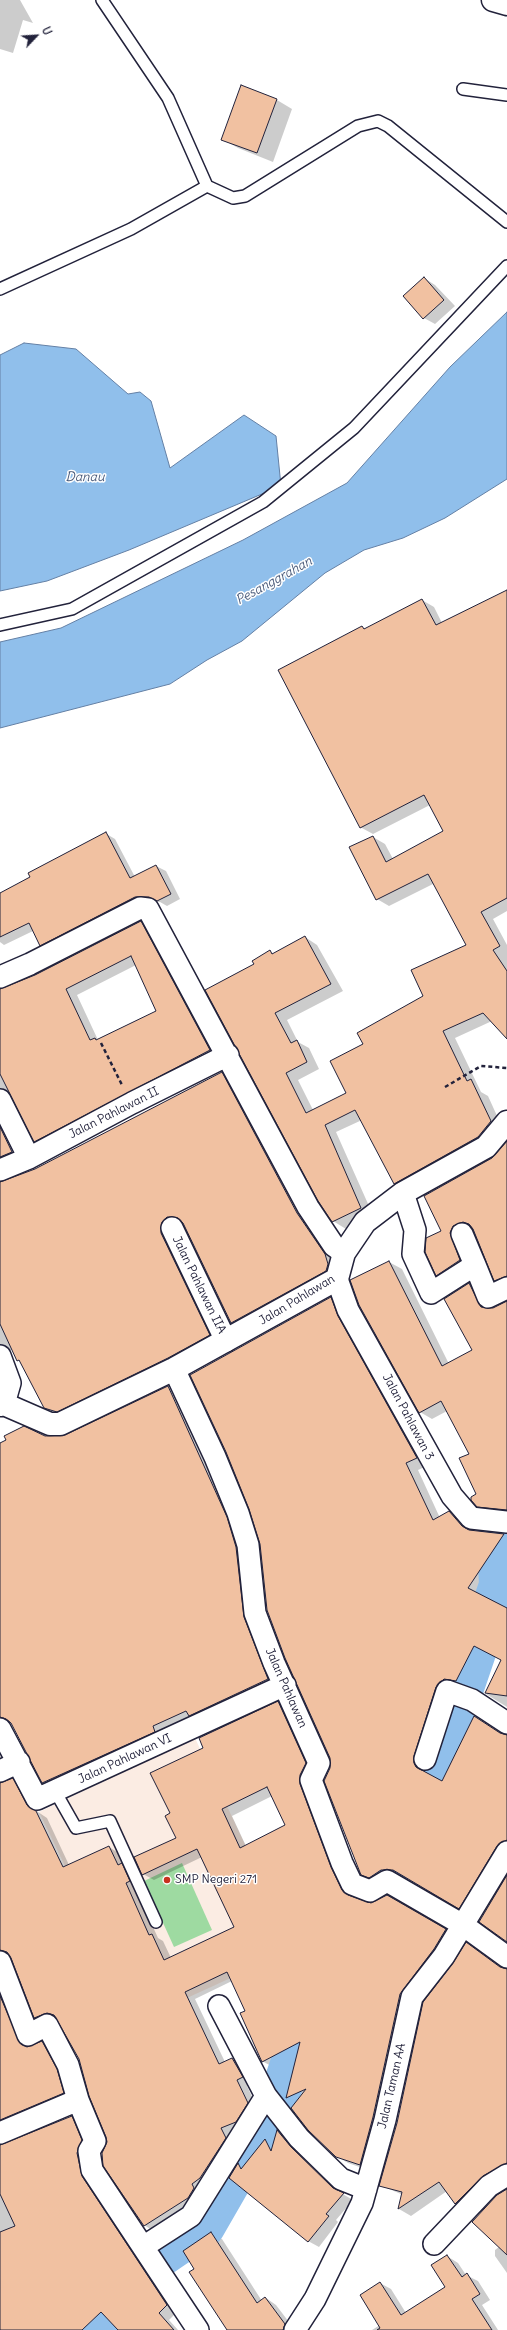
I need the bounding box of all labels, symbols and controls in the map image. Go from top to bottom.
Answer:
north arrow [16,16,56,56]
text: U [39,25,55,37]
water label: Danau [65,469,105,485]
water label: Pesanggrahan [233,554,315,608]
street label: Jalan Pahlawan II [67,1084,161,1142]
street label: Jalan Pahlawan IIA [169,1234,229,1336]
street label: Jalan Pahlawan [257,1272,337,1328]
street label: Jalan Pahlawan 3 [379,1371,437,1463]
street label: Jalan Pahlawan [262,1646,310,1730]
street label: Jalan Pahlawan VI [76,1731,174,1787]
place label: SMP Negeri 271 [175,1873,257,1887]
marker: SMP Negeri 271 [162,1875,172,1885]
street label: Jalan Taman AA [375,2042,409,2130]

